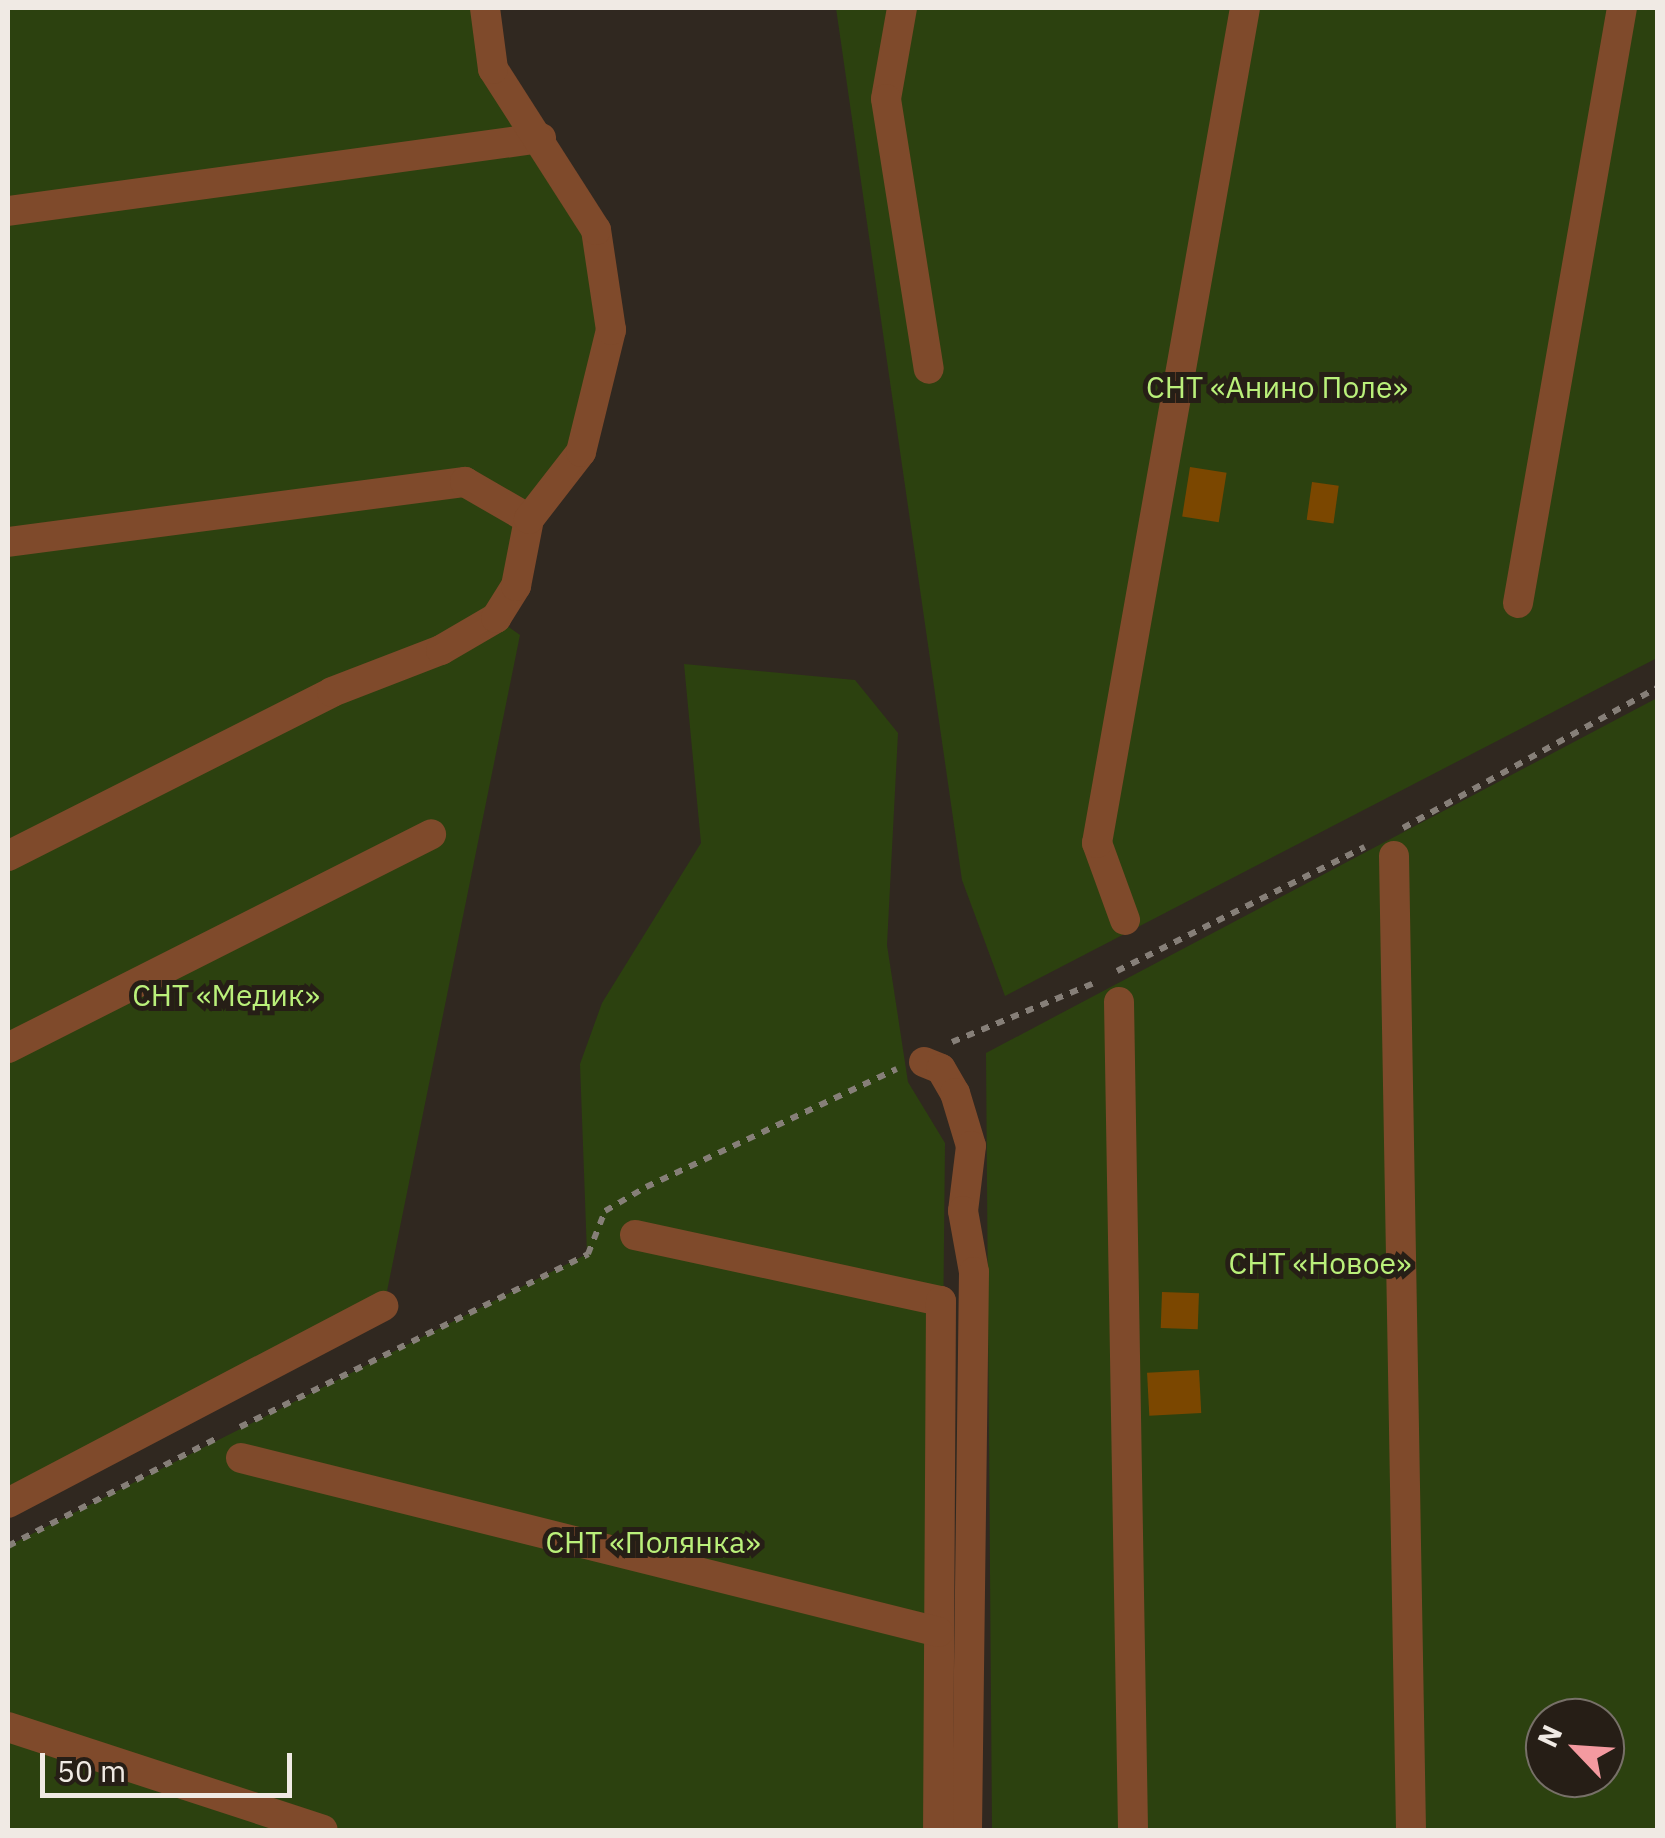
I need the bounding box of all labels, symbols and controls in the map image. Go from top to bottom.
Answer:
park label: СНТ «Анино Поле» [1146,369,1408,405]
park label: СНТ «Медик» [132,977,320,1013]
park label: СНТ «Новое» [1229,1245,1411,1281]
park label: СНТ «Полянка» [545,1524,761,1560]
north arrow [1525,1698,1625,1798]
text: N [1528,1719,1570,1753]
scale bar [45,1733,298,1795]
text: 50 m [57,1751,126,1790]

